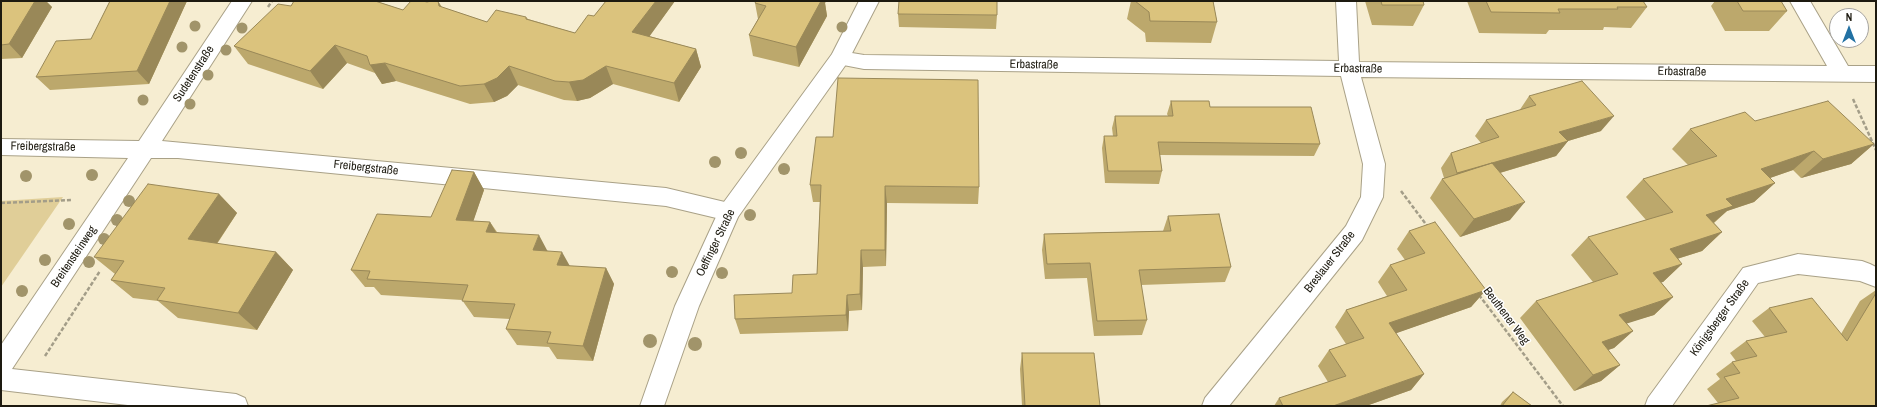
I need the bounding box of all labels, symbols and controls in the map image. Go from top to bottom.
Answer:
north arrow [1829,8,1869,48]
text: N [1846,10,1852,24]
street label: Sudetenstraße [170,43,218,105]
street label: Erbastraße [1010,57,1058,73]
street label: Erbastraße [1334,61,1382,77]
street label: Erbastraße [1658,64,1706,80]
street label: Freibergstraße [10,139,76,155]
street label: Freibergstraße [333,157,399,179]
street label: Oeffinger Straße [694,207,738,279]
street label: Breitensteinweg [48,223,100,291]
street label: Breslauer Straße [1301,228,1359,296]
street label: Königsberger Straße [1687,277,1753,359]
street label: Beuthener Weg [1480,284,1532,348]

